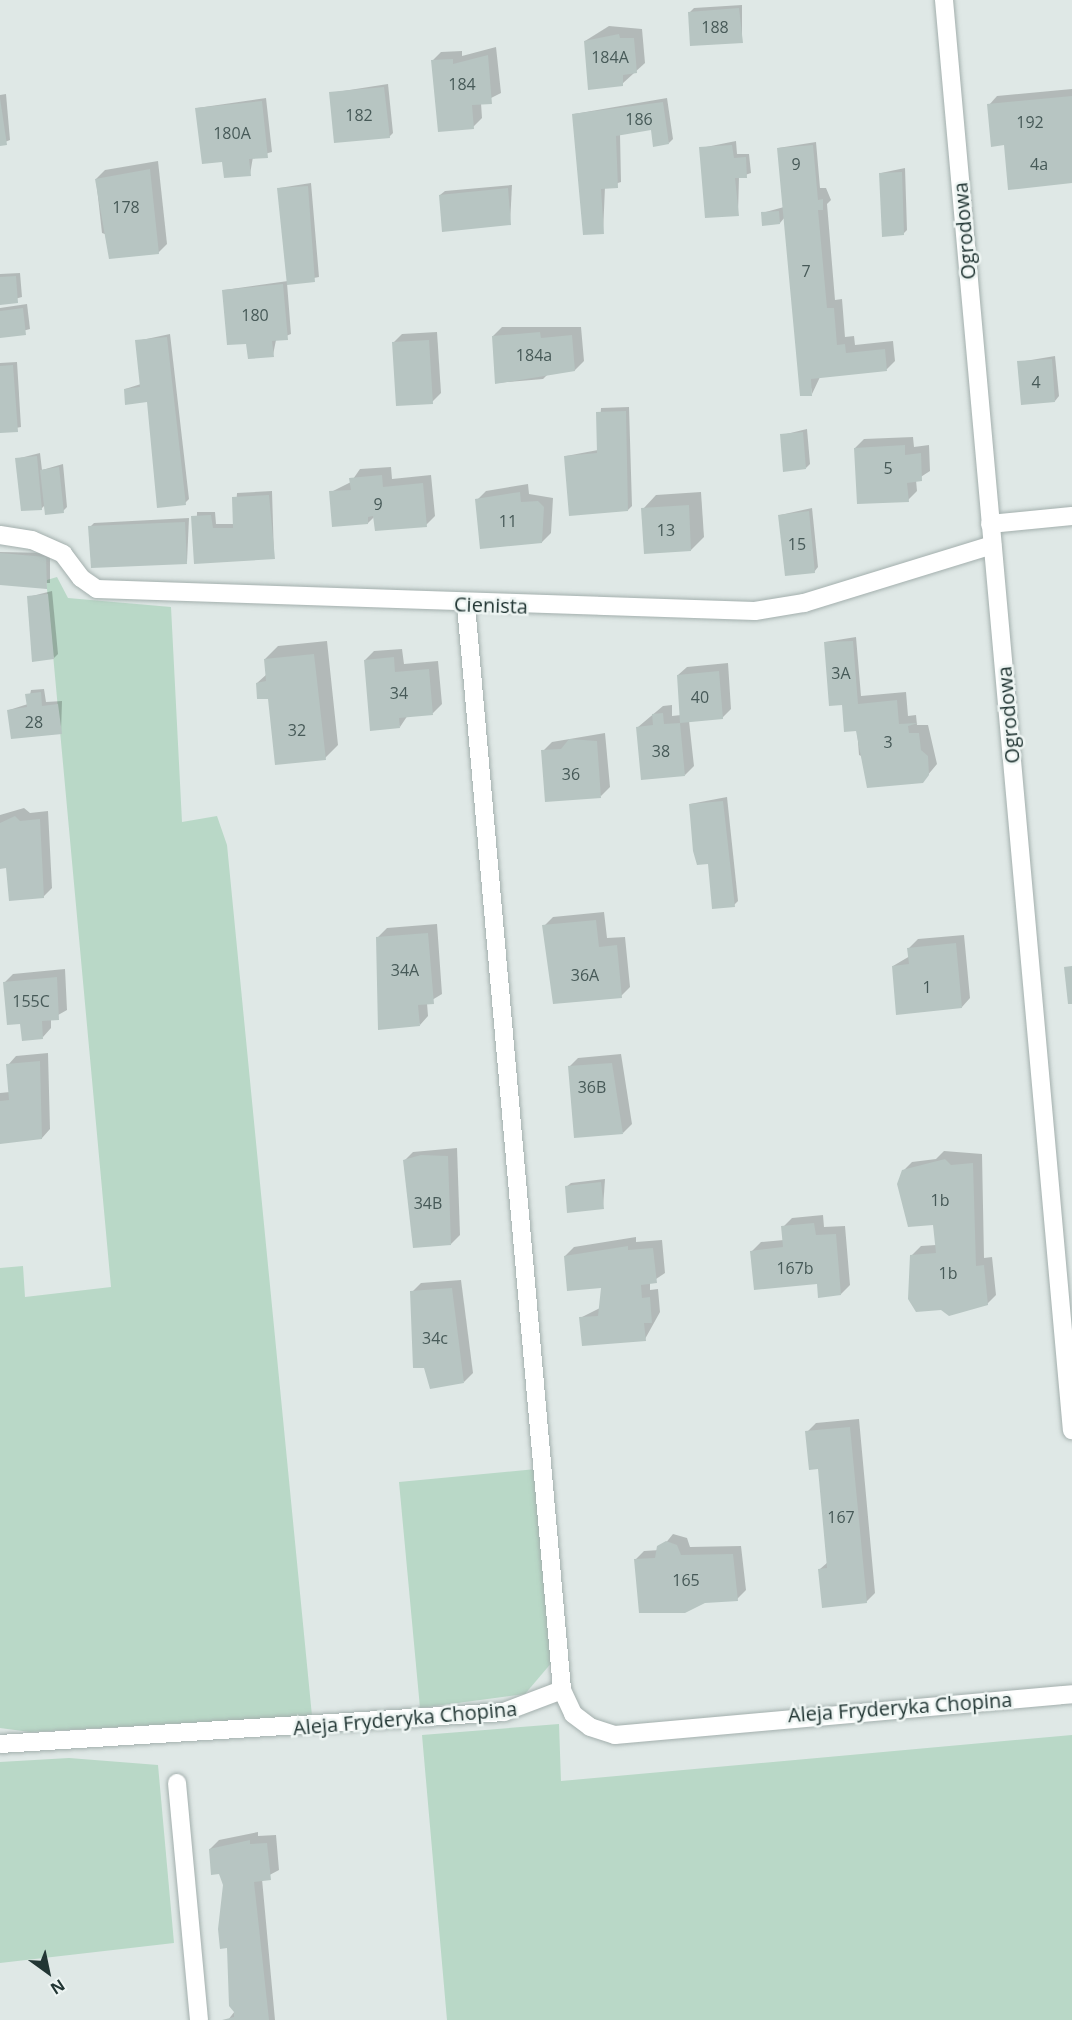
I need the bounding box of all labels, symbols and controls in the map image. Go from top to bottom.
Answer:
house number: 188 [701,17,729,37]
house number: 184A [591,47,629,67]
house number: 184 [448,74,476,94]
house number: 182 [345,105,373,125]
house number: 186 [625,109,653,129]
house number: 192 [1016,112,1044,132]
house number: 180A [213,123,251,143]
house number: 9 [791,154,801,174]
house number: 4a [1030,154,1048,174]
street label: Ogrodowa [948,181,980,281]
house number: 178 [112,197,140,217]
house number: 7 [801,261,811,281]
house number: 180 [241,305,269,325]
house number: 184a [516,345,552,365]
house number: 4 [1031,372,1041,392]
house number: 5 [883,458,893,478]
house number: 9 [373,494,383,514]
house number: 11 [499,511,517,531]
house number: 13 [657,520,675,540]
house number: 15 [788,534,806,554]
street label: Cienista [454,592,528,618]
house number: 3A [831,663,851,683]
street label: Ogrodowa [992,665,1024,765]
house number: 34 [390,683,408,703]
house number: 40 [691,687,709,707]
house number: 28 [25,712,43,732]
house number: 32 [288,720,306,740]
house number: 3 [883,732,893,752]
house number: 38 [652,741,670,761]
house number: 36 [562,764,580,784]
house number: 34A [391,960,419,980]
house number: 36A [571,965,599,985]
house number: 1 [922,977,932,997]
house number: 155C [12,991,50,1011]
house number: 36B [578,1077,606,1097]
house number: 1b [931,1190,949,1210]
house number: 34B [414,1193,442,1213]
house number: 167b [776,1258,814,1278]
house number: 1b [939,1263,957,1283]
house number: 34c [422,1328,448,1348]
house number: 167 [827,1507,855,1527]
house number: 165 [672,1570,700,1590]
street label: Aleja Fryderyka Chopina [787,1687,1013,1727]
street label: Aleja Fryderyka Chopina [292,1696,518,1740]
north arrow [18,1942,78,2002]
text: N [46,1974,69,2000]

